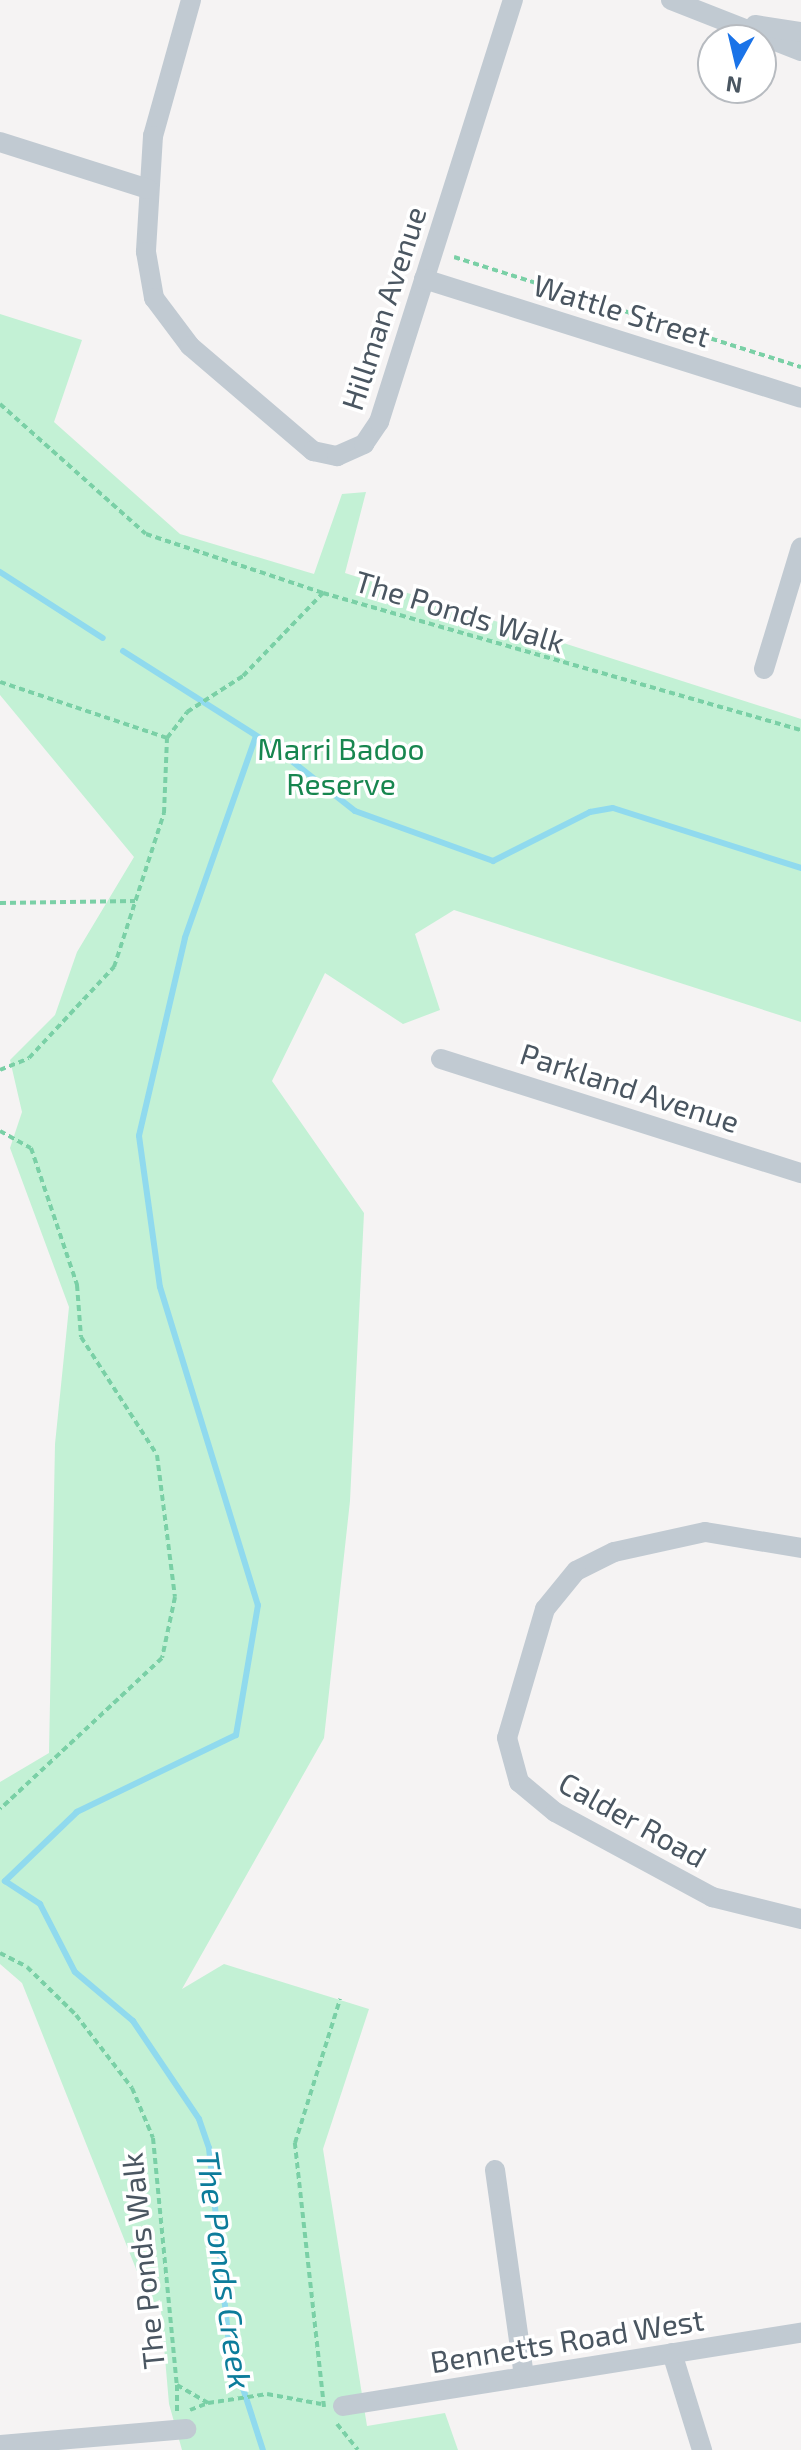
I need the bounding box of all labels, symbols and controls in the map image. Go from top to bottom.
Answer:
north arrow [697,24,777,104]
text: N [724,72,744,100]
street label: Hillman Avenue [333,201,433,415]
street label: Wattle Street [529,266,715,354]
street label: The Ponds Walk [351,562,569,660]
park label: Marri Badoo Reserve [257,730,425,800]
street label: Parkland Avenue [516,1035,744,1139]
street label: Calder Road [553,1764,713,1874]
water label: The Ponds Creek [189,2149,261,2391]
street label: The Ponds Walk [113,2151,171,2371]
street label: Bennetts Road West [427,2301,707,2379]

